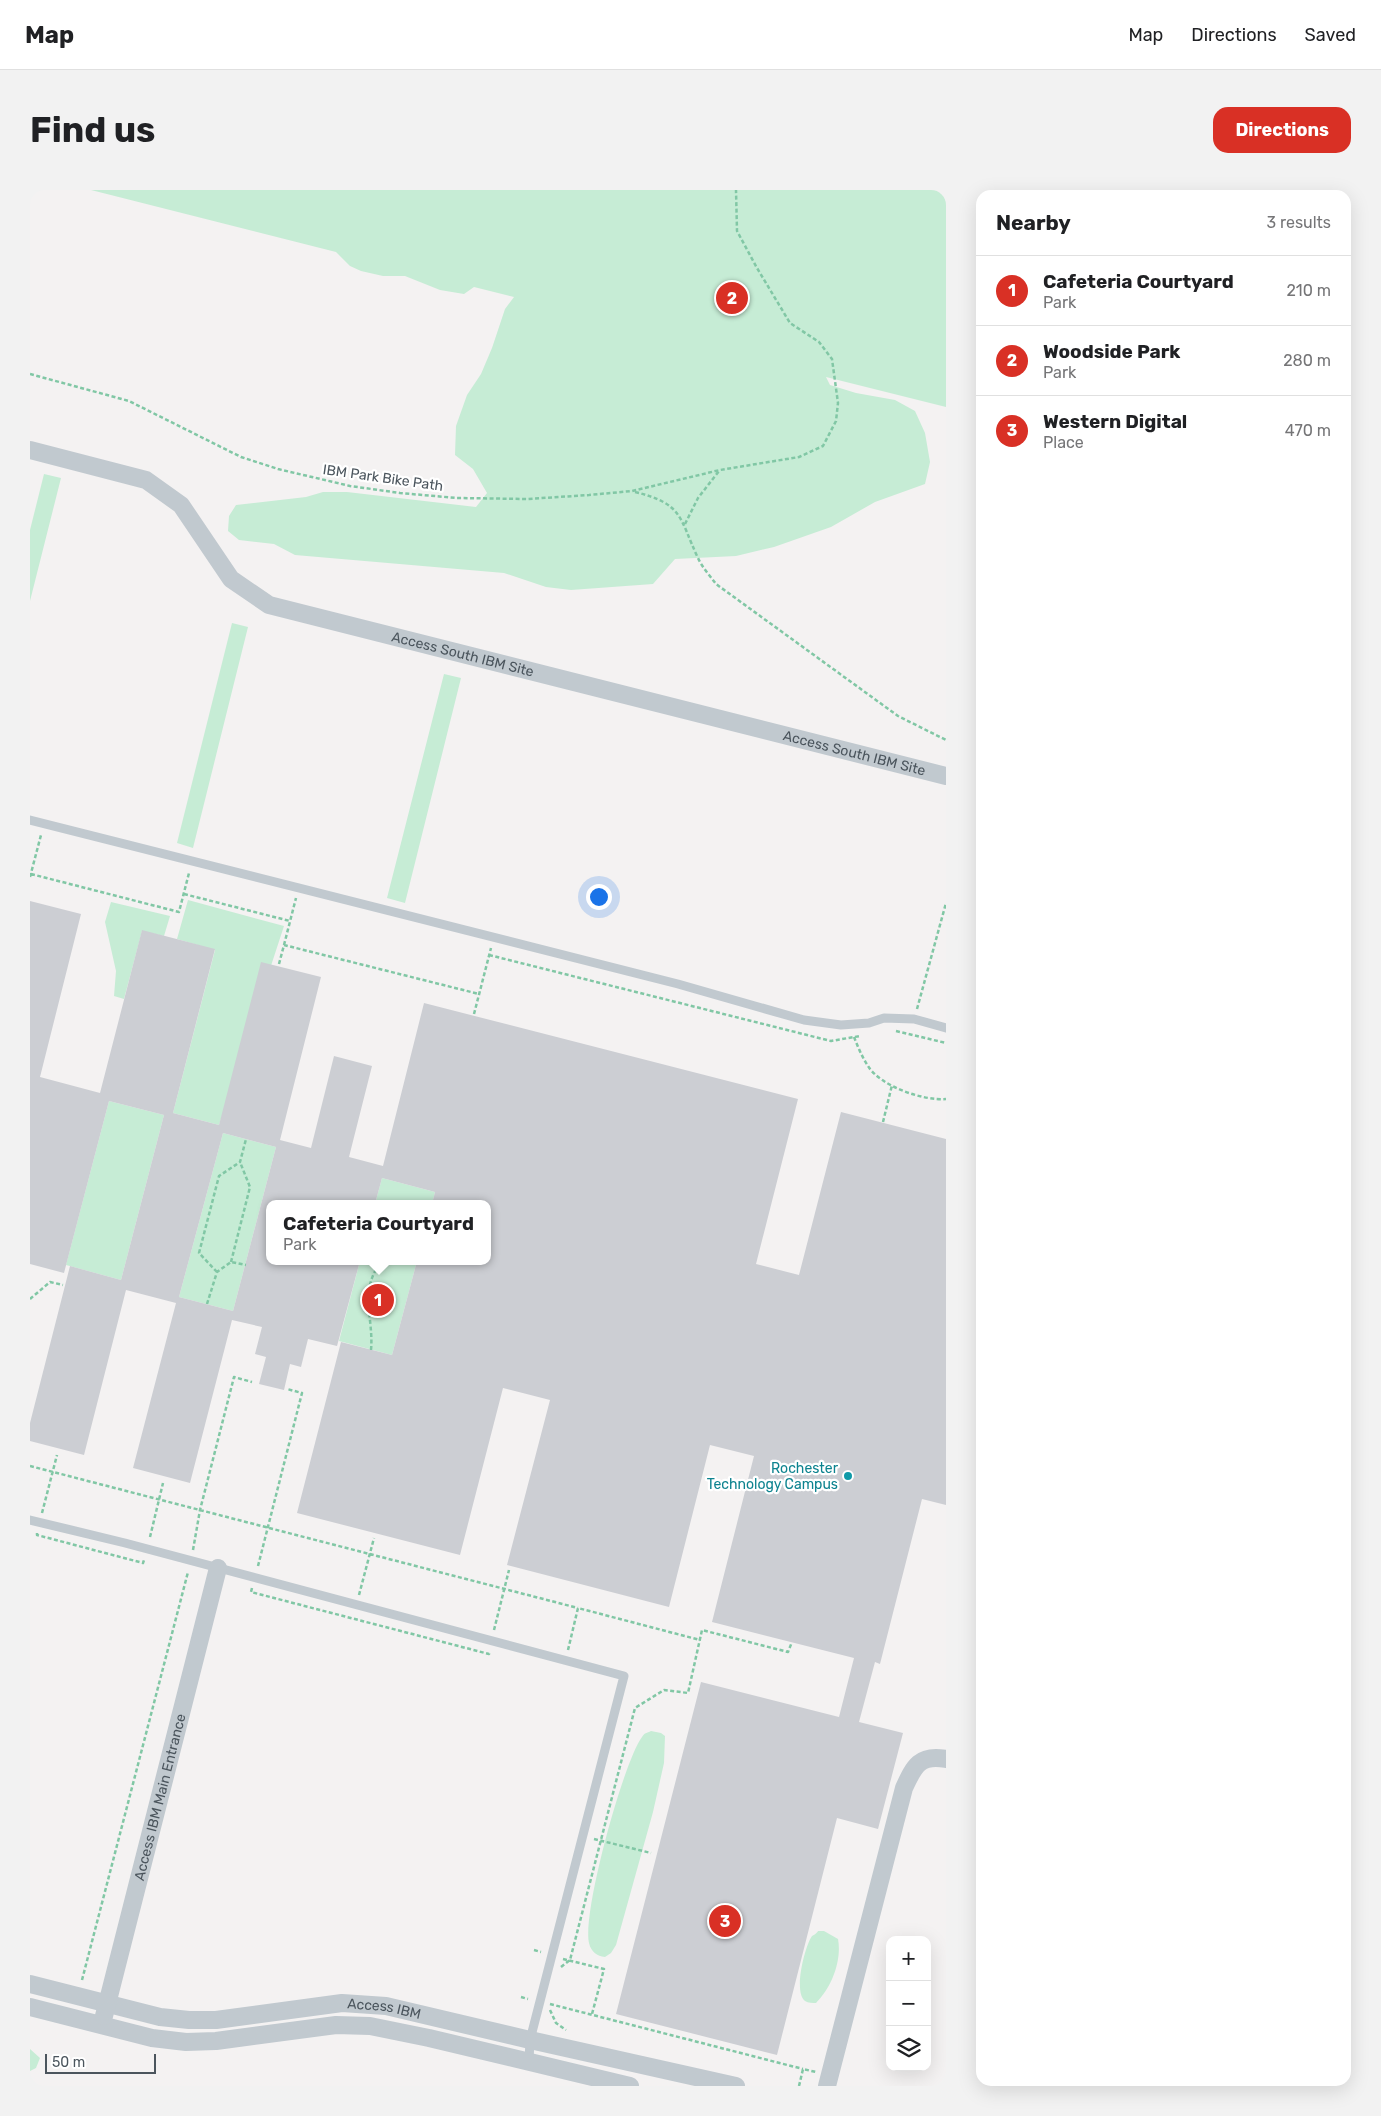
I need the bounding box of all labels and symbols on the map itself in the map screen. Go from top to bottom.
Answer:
pin: 2 [716,279,748,317]
street label: IBM Park Bike Path [322,461,444,495]
street label: Access South IBM Site [390,628,536,680]
street label: Access South IBM Site [781,727,928,779]
your location [586,884,612,910]
pin: 1 [362,1281,394,1319]
place label: Rochester Technology Campus [707,1460,839,1493]
marker: Rochester Technology Campus [842,1470,854,1482]
street label: Access IBM Main Entrance [130,1712,189,1882]
pin: 3 [709,1902,741,1940]
street label: Access IBM [347,1995,423,2022]
scale bar [45,2051,156,2074]

